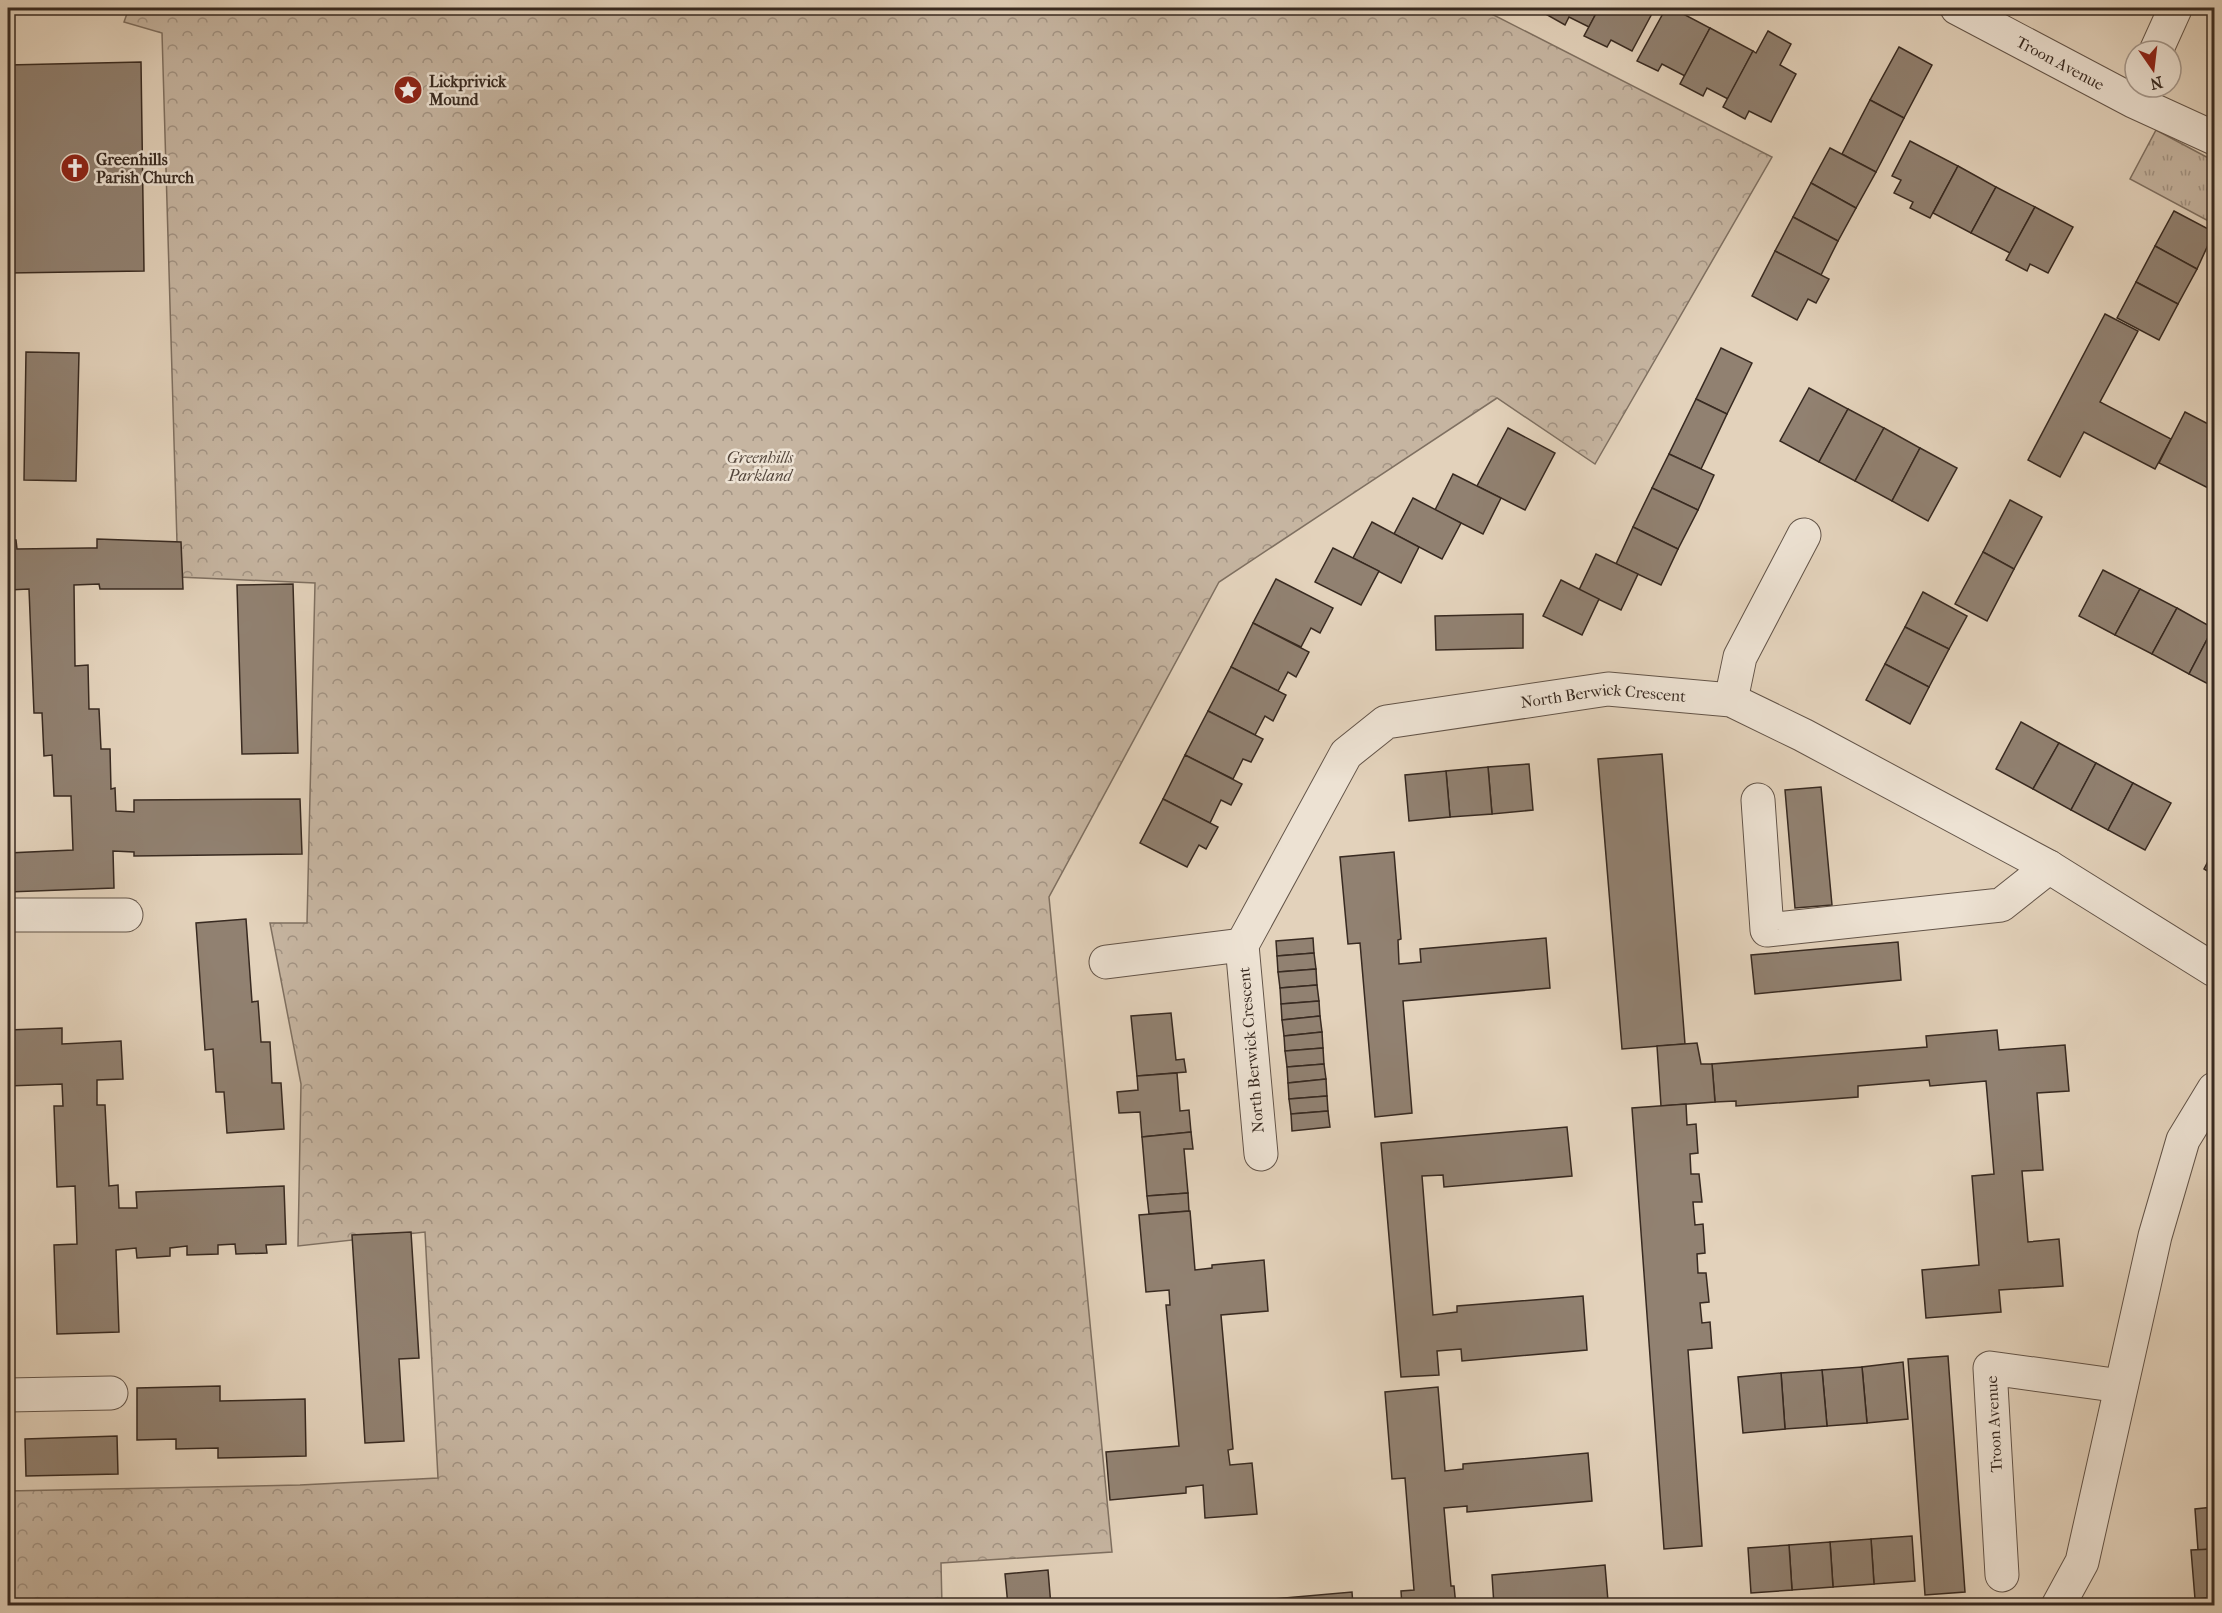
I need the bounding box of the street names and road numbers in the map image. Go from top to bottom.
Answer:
street label: Troon Avenue [2013,32,2108,94]
street label: North Berwick Crescent [1519,679,1687,711]
street label: North Berwick Crescent [1234,966,1268,1134]
street label: Troon Avenue [1982,1375,2006,1473]

